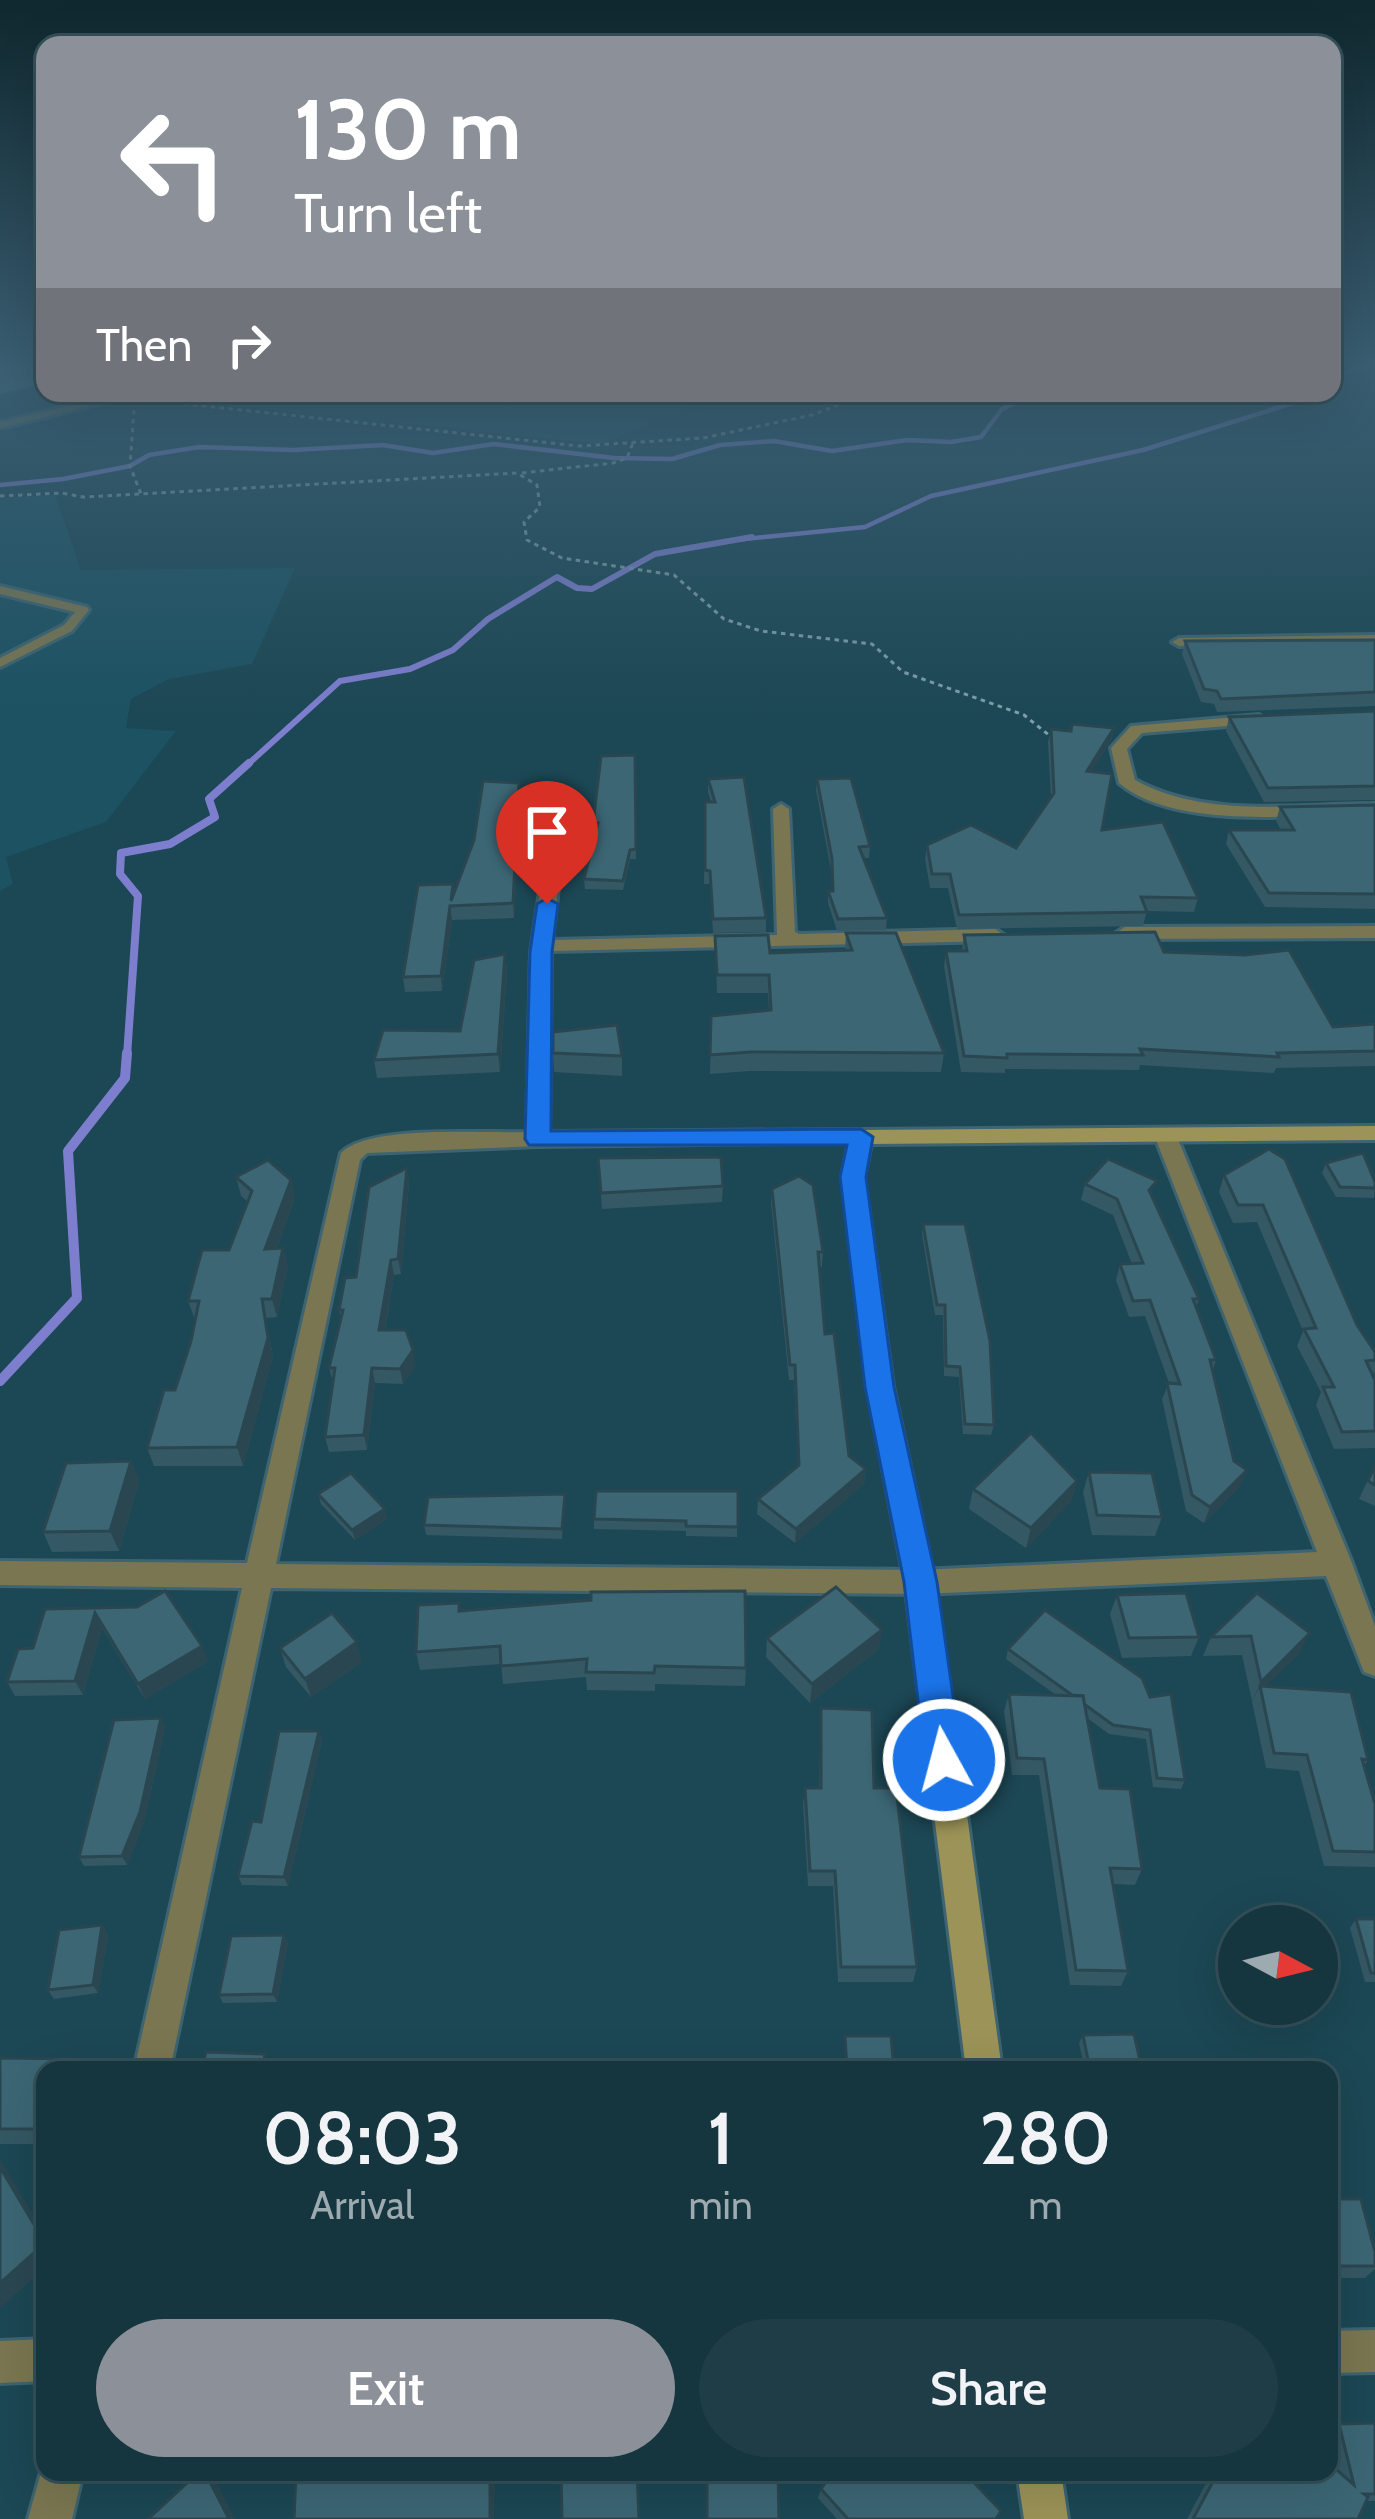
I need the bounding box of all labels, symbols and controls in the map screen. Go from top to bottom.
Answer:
text: 130 m [294,78,521,180]
icon: left [96,84,252,240]
text: Turn left [294,180,482,246]
icon: right [216,312,282,378]
text: Then [96,318,192,372]
pin [496,781,598,904]
icon: arrive [514,799,580,865]
position arrow [881,1697,1007,1823]
north arrow [1218,1905,1338,2025]
map controls [1218,1905,1338,2025]
text: 08:03 [263,2095,462,2182]
text: 1 [708,2095,733,2182]
text: 280 [979,2095,1111,2182]
text: Arrival [310,2181,414,2229]
text: min [688,2181,753,2229]
text: m [1028,2181,1062,2229]
button: Exit [96,2319,675,2457]
button: Share [699,2319,1278,2457]

